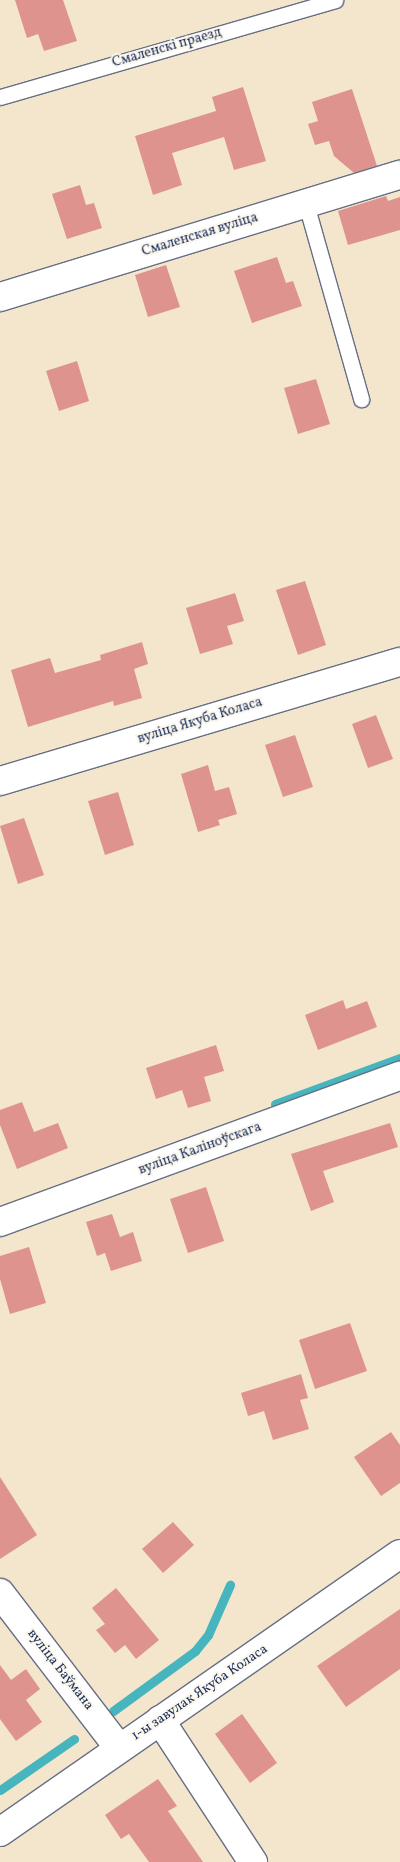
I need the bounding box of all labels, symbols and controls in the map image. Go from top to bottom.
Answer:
street label: Смаленскі праезд [110,24,224,72]
street label: Смаленская вуліца [140,209,260,261]
street label: вуліца Якуба Коласа [136,694,264,748]
street label: вуліца Каліноўскага [136,1119,264,1179]
street label: вуліца Баўмана [23,1626,97,1714]
street label: 1-ы завулак Якуба Коласа [129,1641,271,1745]

